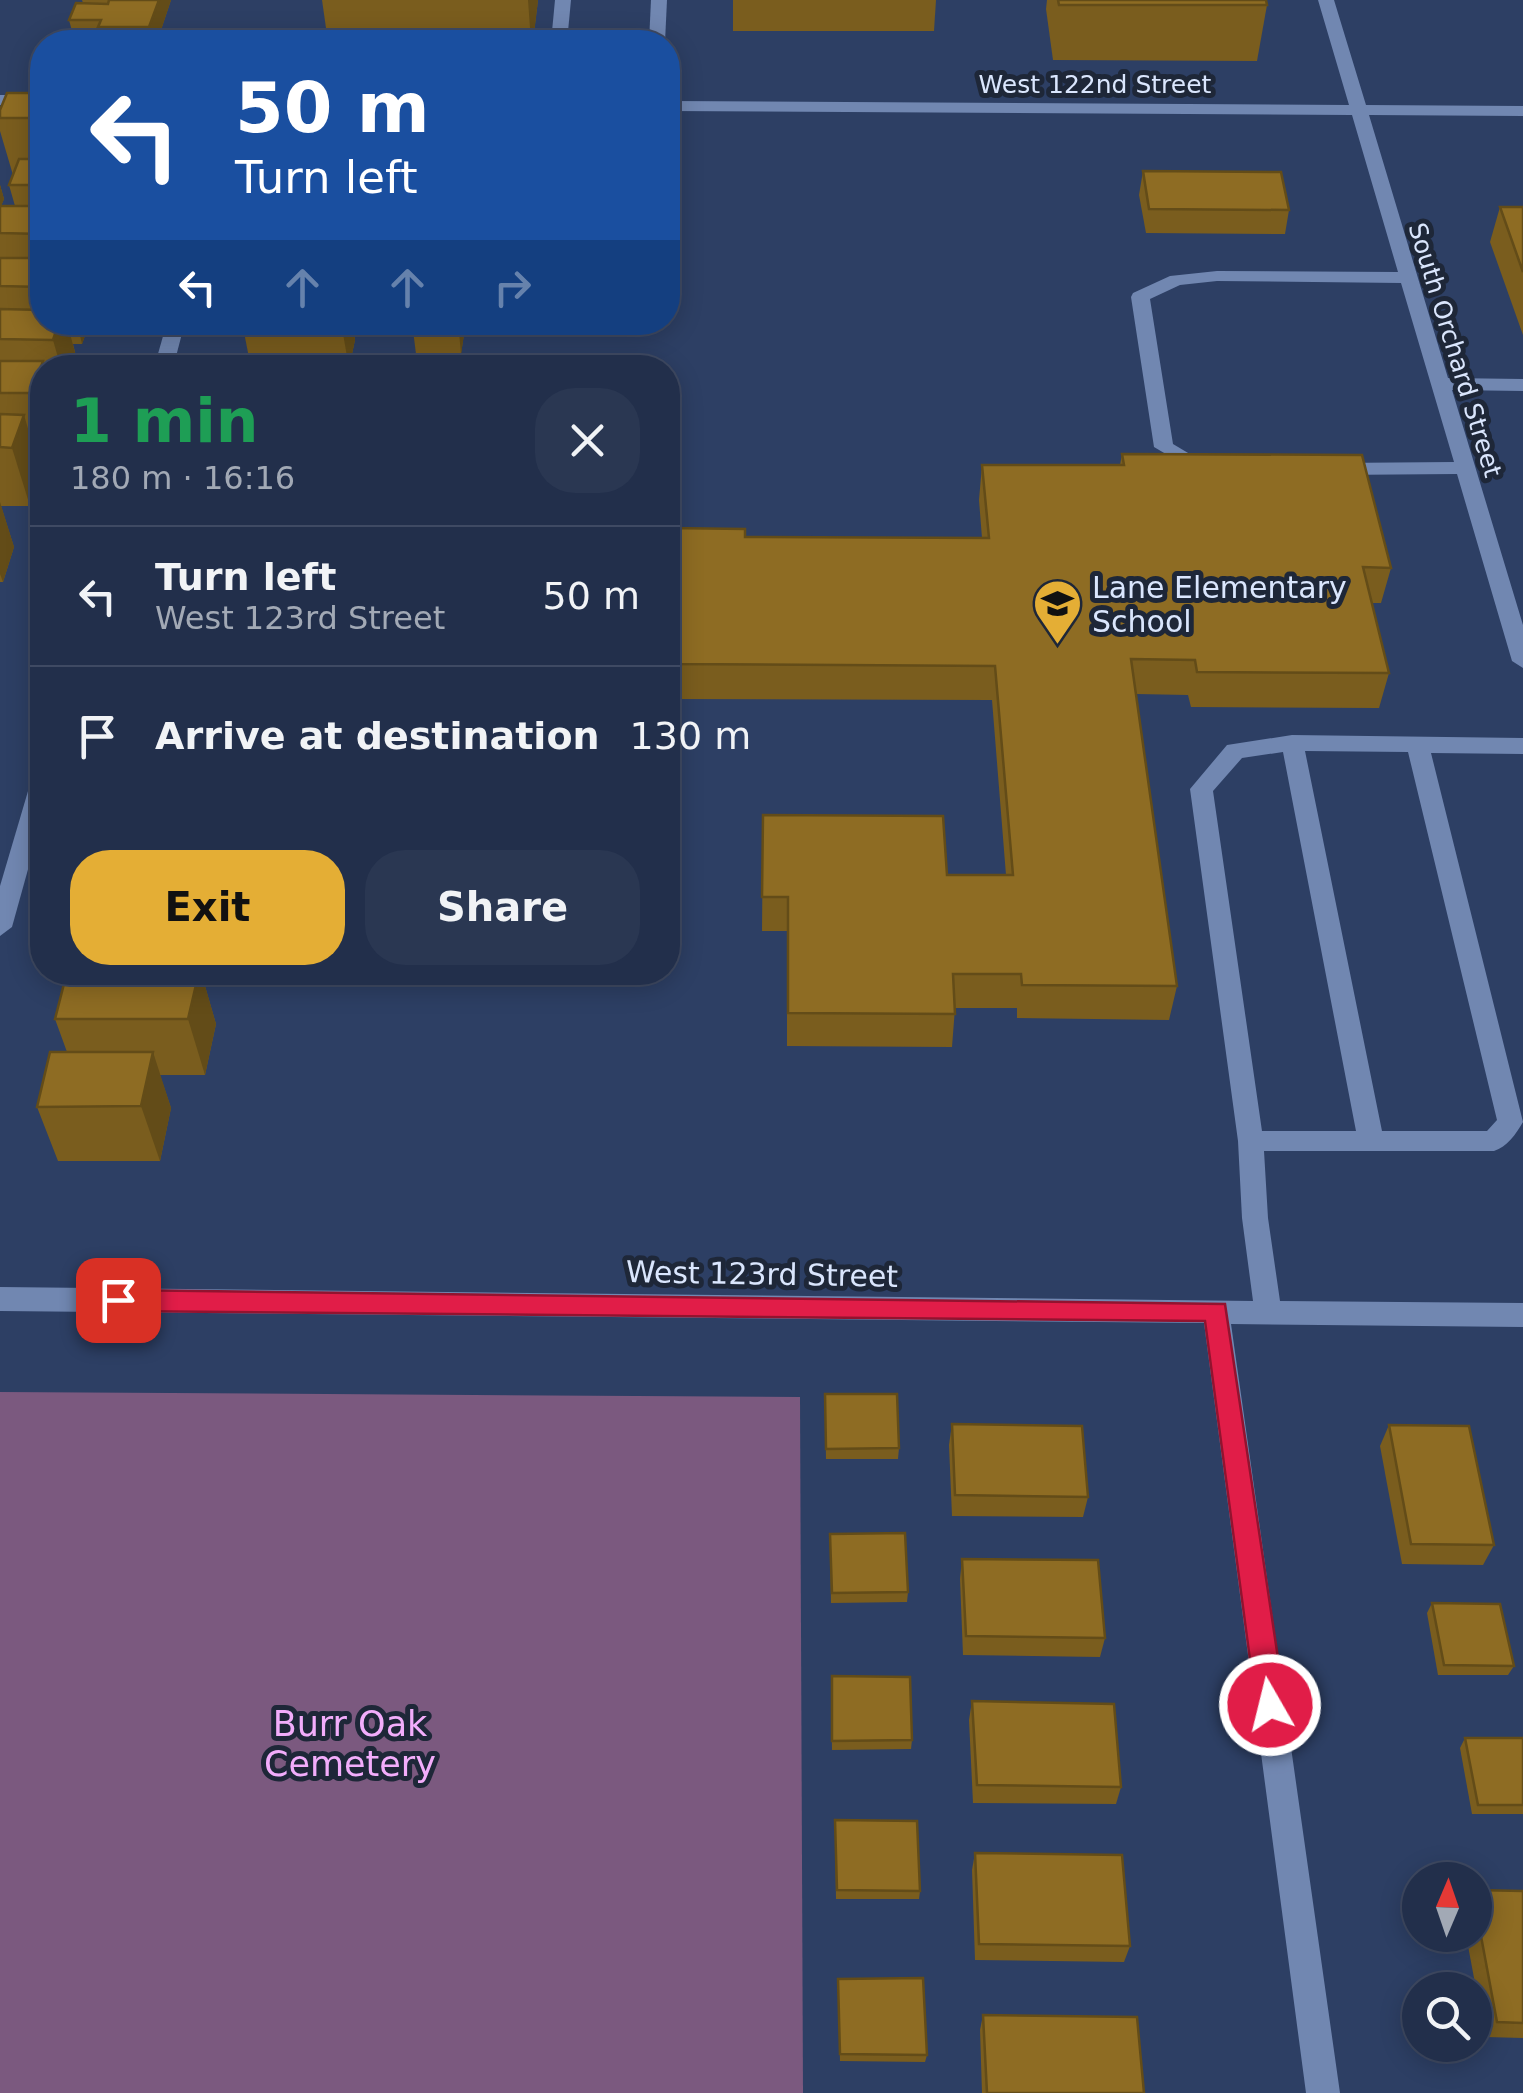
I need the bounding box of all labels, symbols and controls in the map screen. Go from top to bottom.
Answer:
text: 50 m [235,67,430,149]
icon: left [70,70,200,200]
street label: West 122nd Street [979,70,1212,99]
text: Turn left [235,151,418,204]
street label: South Orchard Street [1402,219,1508,481]
icon: left [170,260,225,315]
icon: ahead [275,260,330,315]
icon: ahead [380,260,435,315]
icon: right [485,260,540,315]
text: 1 min [70,386,258,456]
button: close [535,388,640,493]
text: 180 m · 16:16 [70,459,295,497]
text: Turn left [155,555,336,599]
icon: left [70,569,125,624]
place label: Lane Elementary School [1092,570,1347,639]
text: 50 m [543,574,640,618]
school or university icon: Lane Elementary School [1031,578,1083,646]
text: West 123rd Street [155,599,445,637]
icon: arrive [70,709,125,764]
text: Arrive at destination [155,714,600,758]
text: 130 m [630,714,751,758]
button: Exit [70,850,345,965]
button: Share [365,850,640,965]
street label: West 123rd Street [626,1254,899,1294]
pin [76,1258,161,1343]
icon: arrive [91,1273,146,1328]
position arrow [1218,1653,1322,1757]
park label: Burr Oak Cemetery [264,1704,436,1784]
north arrow [1402,1862,1492,1952]
map controls [1402,1862,1492,2062]
button: search [1402,1972,1492,2062]

